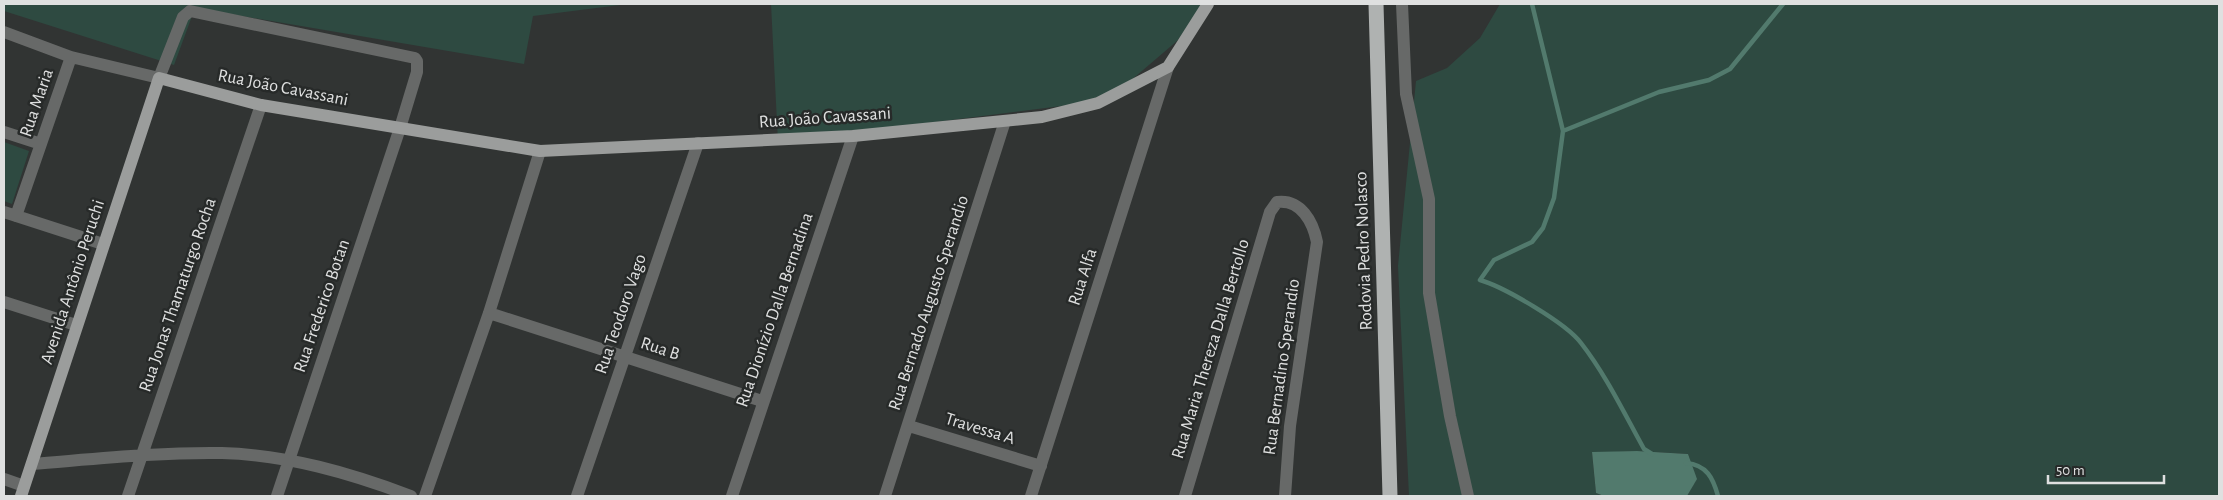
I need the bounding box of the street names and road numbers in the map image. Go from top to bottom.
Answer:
street label: Rua Maria [17,67,57,139]
street label: Rua João Cavassani [216,67,350,109]
street label: Rua João Cavassani [758,104,892,132]
street label: Rodovia Pedro Nolasco [1352,171,1376,331]
street label: Rua Bernado Augusto Sperandio [886,193,972,413]
street label: Rua Jonas Thamaturgo Rocha [136,196,220,394]
street label: Avenida Antônio Peruchi [38,198,108,366]
street label: Rua Dionízio Dalla Bernadina [733,210,817,410]
street label: Rua Frederico Botan [291,237,353,375]
street label: Rua Maria Thereza Dalla Bertollo [1169,237,1253,461]
street label: Rua Alfa [1065,246,1101,308]
street label: Rua Teodoro Vago [592,252,650,376]
street label: Rua Bernadino Sperandio [1261,278,1303,456]
street label: Rua B [638,334,682,364]
street label: Travessa A [943,410,1018,448]

